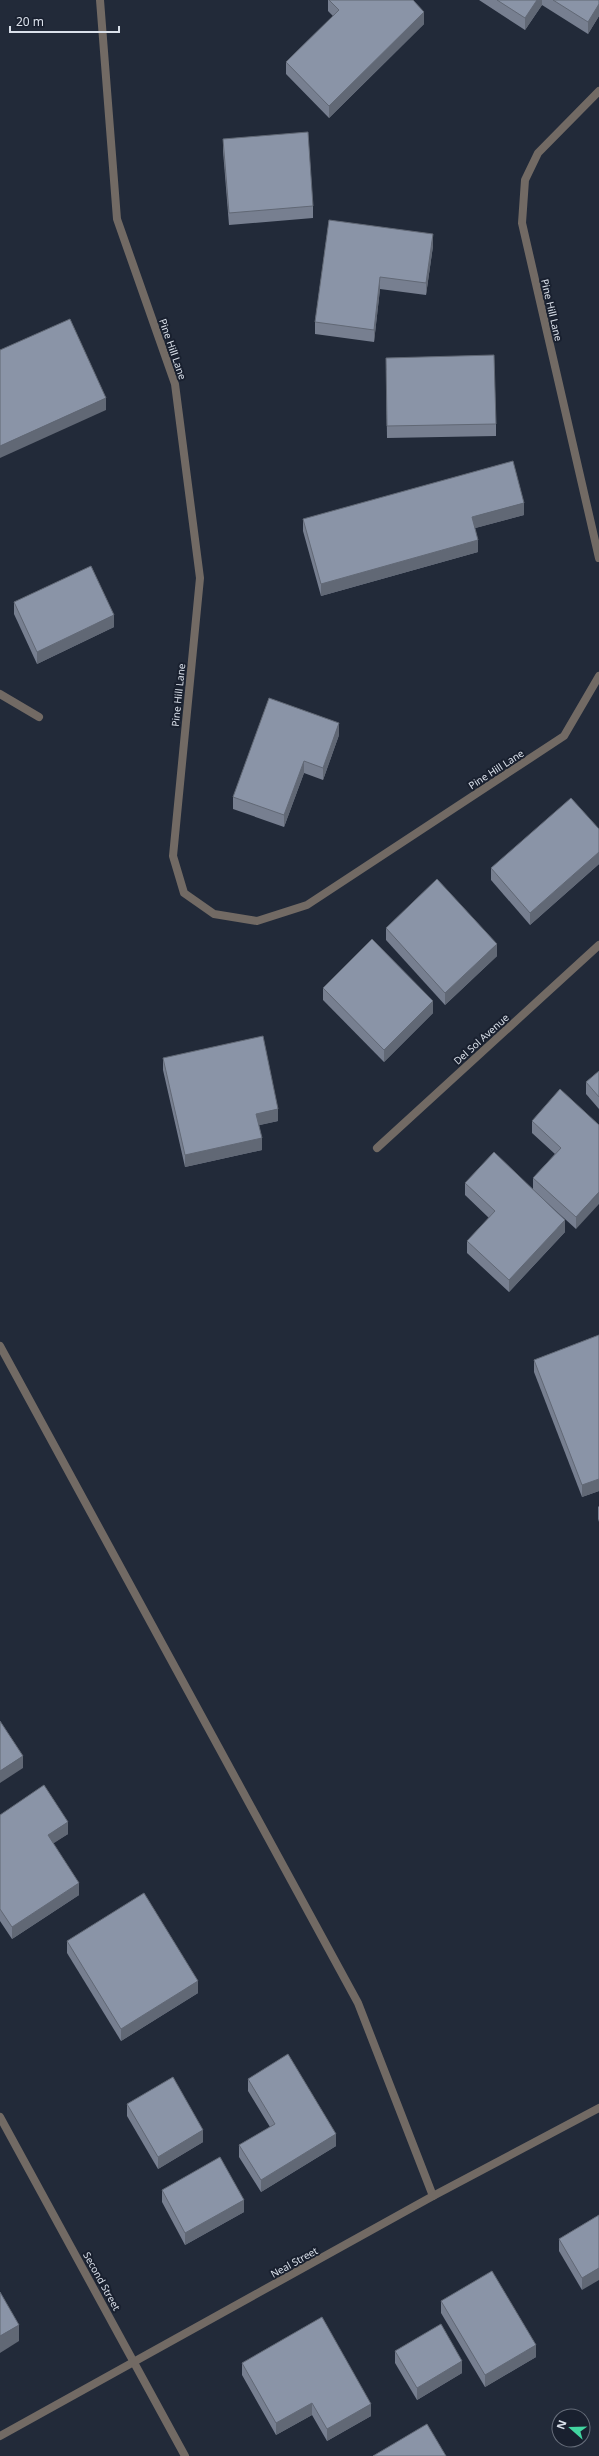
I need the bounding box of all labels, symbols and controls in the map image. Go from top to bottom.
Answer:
scale bar [10,8,119,34]
text: 20 m [16,13,44,30]
street label: Pine Hill Lane [538,277,566,343]
street label: Pine Hill Lane [156,317,190,382]
street label: Pine Hill Lane [168,662,188,727]
street label: Pine Hill Lane [466,746,527,792]
street label: Del Sol Avenue [450,1010,512,1068]
street label: Neal Street [268,2243,320,2281]
street label: Second Street [80,2249,124,2313]
north arrow [551,2408,591,2448]
text: N [553,2418,570,2431]

